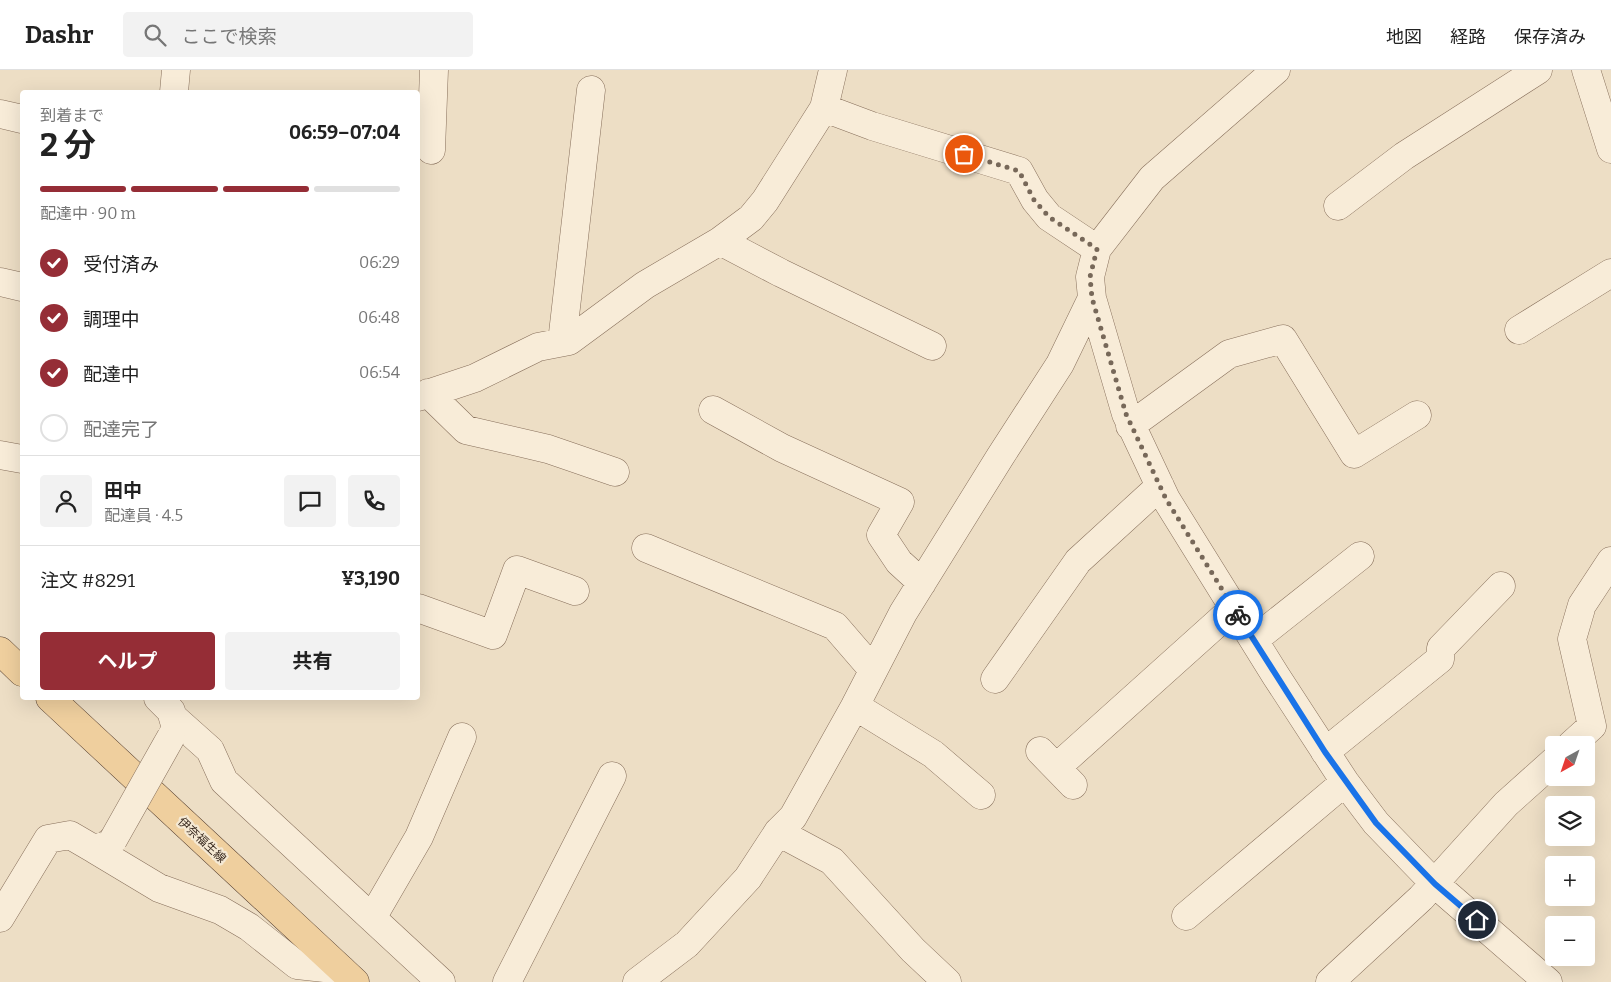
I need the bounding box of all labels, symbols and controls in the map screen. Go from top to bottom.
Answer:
search box [123,12,473,57]
text: Dashr [25,21,93,49]
icon: search [141,21,169,49]
text: ここで検索 [181,25,276,48]
text: 地図 [1386,26,1422,48]
text: 経路 [1450,26,1486,48]
text: 保存済み [1514,26,1586,48]
text: 到着まで [40,106,104,125]
text: 06:59–07:04 [289,121,400,144]
text: 2 分 [40,126,96,164]
pin [943,133,985,175]
icon: bag [950,140,978,168]
text: 配達中 · 90 m [40,204,136,223]
icon: check [40,249,68,277]
text: 受付済み [83,253,159,276]
text: 06:29 [359,253,400,272]
icon: check [40,304,68,332]
text: 調理中 [83,308,140,331]
text: 06:48 [358,308,400,327]
icon: check [40,359,68,387]
text: 配達中 [83,363,140,386]
text: 06:54 [359,363,400,382]
text: 配達完了 [83,418,159,441]
button: person [40,475,92,527]
button: chat [284,475,336,527]
button: phone [348,475,400,527]
text: 田中 [104,479,142,502]
text: 配達員 · 4.5 [104,506,183,525]
text: ¥3,190 [341,567,400,590]
text: 注文 #8291 [40,569,135,592]
courier [1213,590,1263,640]
icon: bike [1224,601,1252,629]
button: ヘルプ [40,632,215,690]
button: 共有 [225,632,400,690]
north arrow [1545,736,1595,786]
map controls [1545,736,1595,966]
button: layers [1545,796,1595,846]
street label: 伊奈福生線 [175,814,229,866]
button: + [1545,856,1595,906]
pin [1456,899,1498,941]
icon: home [1463,906,1491,934]
button: − [1545,916,1595,966]

